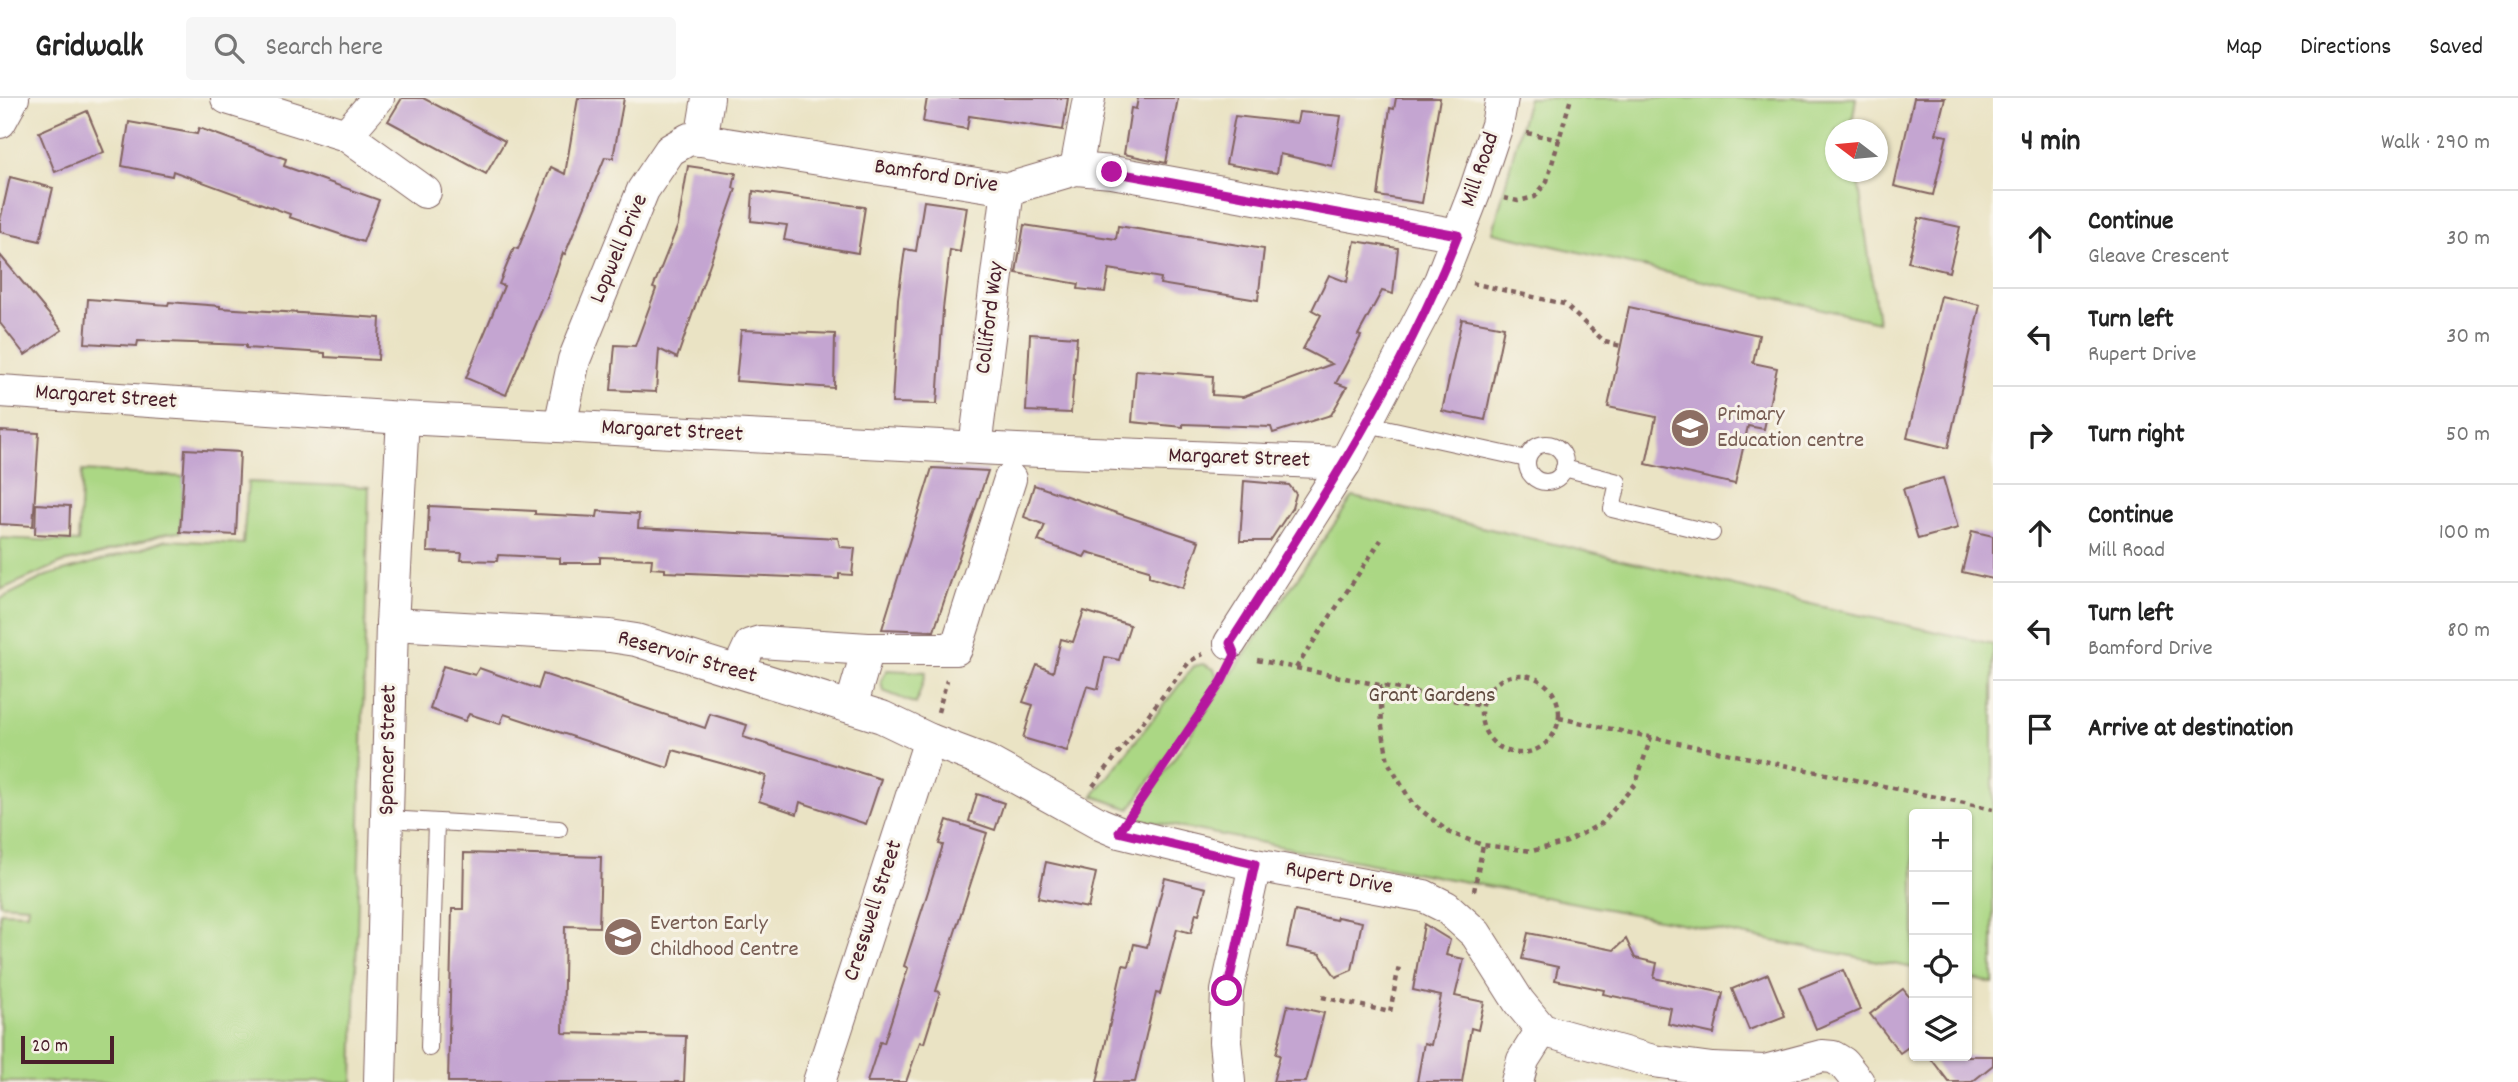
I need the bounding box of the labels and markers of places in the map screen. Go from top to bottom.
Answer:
place label: Primary Education centre [1717,399,1864,458]
school or university icon: Primary Education centre [1669,407,1711,449]
place label: Everton Early Childhood Centre [650,908,799,967]
school or university icon: Everton Early Childhood Centre [602,916,644,958]

